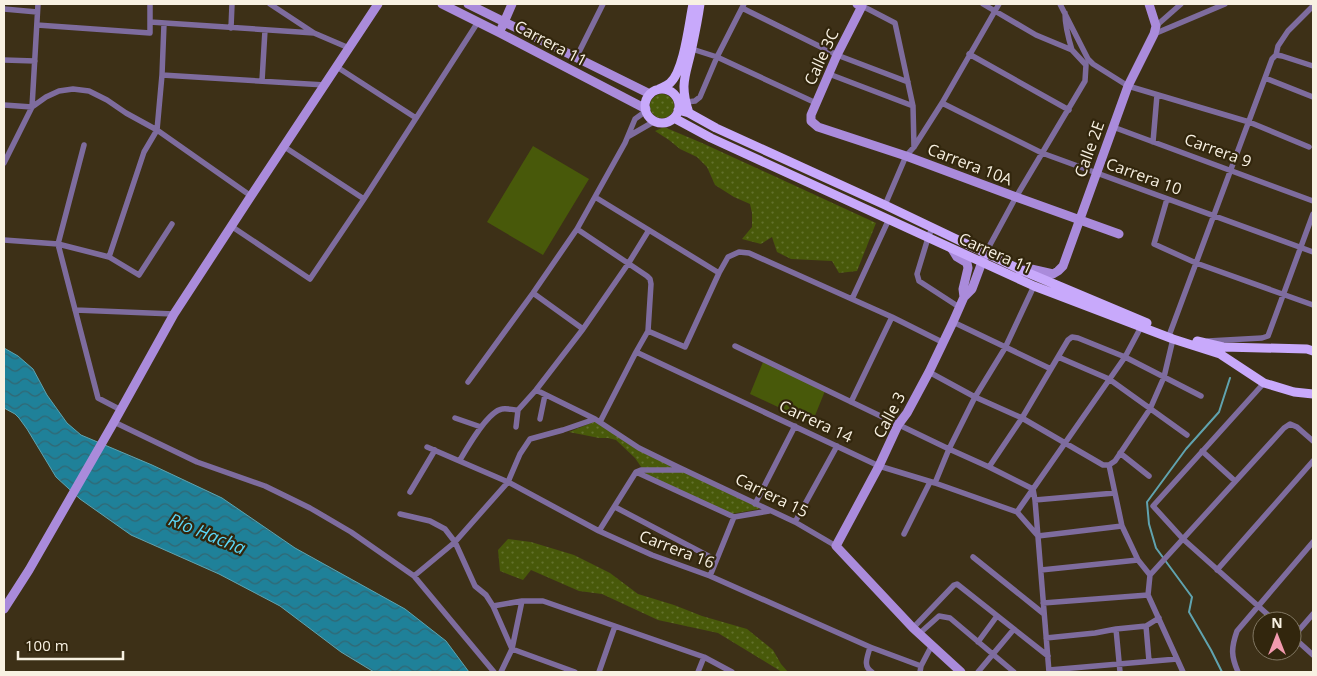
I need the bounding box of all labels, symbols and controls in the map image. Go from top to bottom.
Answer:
street label: Carrera 11 [511,15,591,71]
street label: Calle 3C [798,25,844,89]
street label: Calle 2E [1069,118,1109,180]
street label: Carrera 9 [1181,128,1255,172]
street label: Carrera 10A [924,138,1016,191]
street label: Carrera 10 [1103,152,1185,200]
street label: Carrera 11 [955,227,1037,279]
street label: Calle 3 [868,388,910,442]
street label: Carrera 14 [776,394,856,448]
street label: Carrera 15 [732,468,812,522]
water label: Río Hacha [165,507,249,559]
street label: Carrera 16 [636,525,718,573]
north arrow [1252,611,1302,661]
text: N [1271,613,1283,632]
scale bar [18,628,122,660]
text: 100 m [25,635,69,655]

